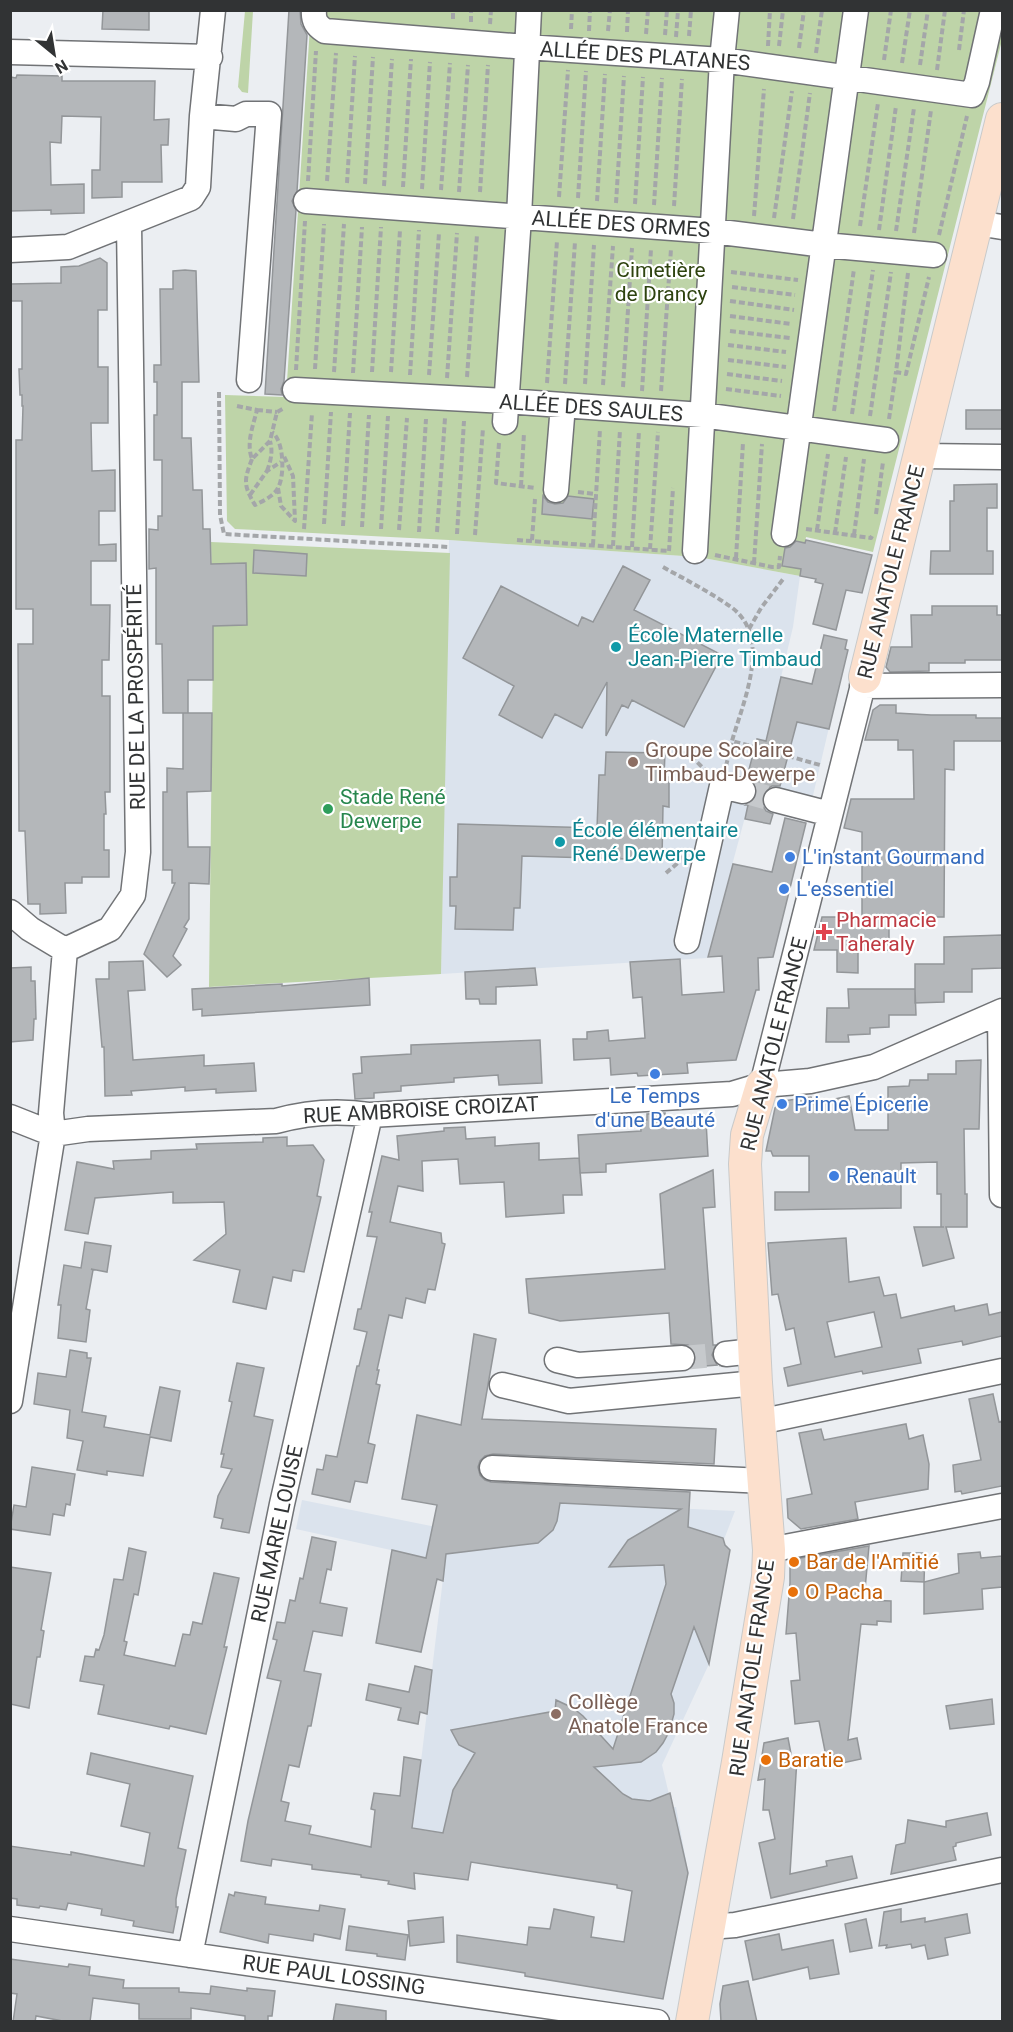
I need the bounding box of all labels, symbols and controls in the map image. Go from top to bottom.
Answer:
north arrow [24,24,84,84]
street label: ALLÉE DES PLATANES [539,37,751,75]
text: N [52,56,71,78]
street label: ALLÉE DES ORMES [531,206,711,242]
park label: Cimetière de Drancy [615,258,707,306]
street label: ALLÉE DES SAULES [498,390,684,426]
street label: RUE ANATOLE FRANCE [853,463,929,681]
street label: RUE DE LA PROSPÉRITÉ [122,584,150,810]
place label: École Maternelle Jean-Pierre Timbaud [628,623,822,671]
marker: École Maternelle Jean-Pierre Timbaud [609,640,623,654]
place label: Groupe Scolaire Timbaud-Dewerpe [645,738,815,786]
marker: Groupe Scolaire Timbaud-Dewerpe [626,755,640,769]
place label: Stade René Dewerpe [340,785,446,833]
marker: Stade René Dewerpe [321,802,335,816]
place label: École élémentaire René Dewerpe [572,818,738,866]
marker: École élémentaire René Dewerpe [553,835,567,849]
place label: L'instant Gourmand [802,845,985,869]
marker: L'instant Gourmand [783,850,797,864]
place label: L'essentiel [796,877,894,901]
marker: L'essentiel [777,882,791,896]
place label: Pharmacie Taheraly [836,908,936,956]
marker: Pharmacie Taheraly [817,925,831,939]
street label: RUE ANATOLE FRANCE [736,935,812,1153]
marker: Le Temps d'une Beauté [648,1067,662,1081]
place label: Le Temps d'une Beauté [595,1084,715,1132]
street label: RUE AMBROISE CROIZAT [303,1092,540,1128]
place label: Prime Épicerie [794,1092,929,1116]
marker: Prime Épicerie [775,1097,789,1111]
place label: Renault [846,1164,917,1188]
marker: Renault [827,1169,841,1183]
street label: RUE MARIE LOUISE [246,1443,308,1625]
place label: Bar de l'Amitié [806,1550,939,1574]
marker: Bar de l'Amitié [787,1555,801,1569]
street label: RUE ANATOLE FRANCE [725,1558,779,1778]
place label: O Pacha [805,1580,883,1604]
marker: O Pacha [786,1585,800,1599]
place label: Collège Anatole France [568,1690,708,1738]
marker: Collège Anatole France [549,1707,563,1721]
place label: Baratie [778,1748,844,1772]
marker: Baratie [759,1753,773,1767]
street label: RUE PAUL LOSSING [241,1950,427,2000]

